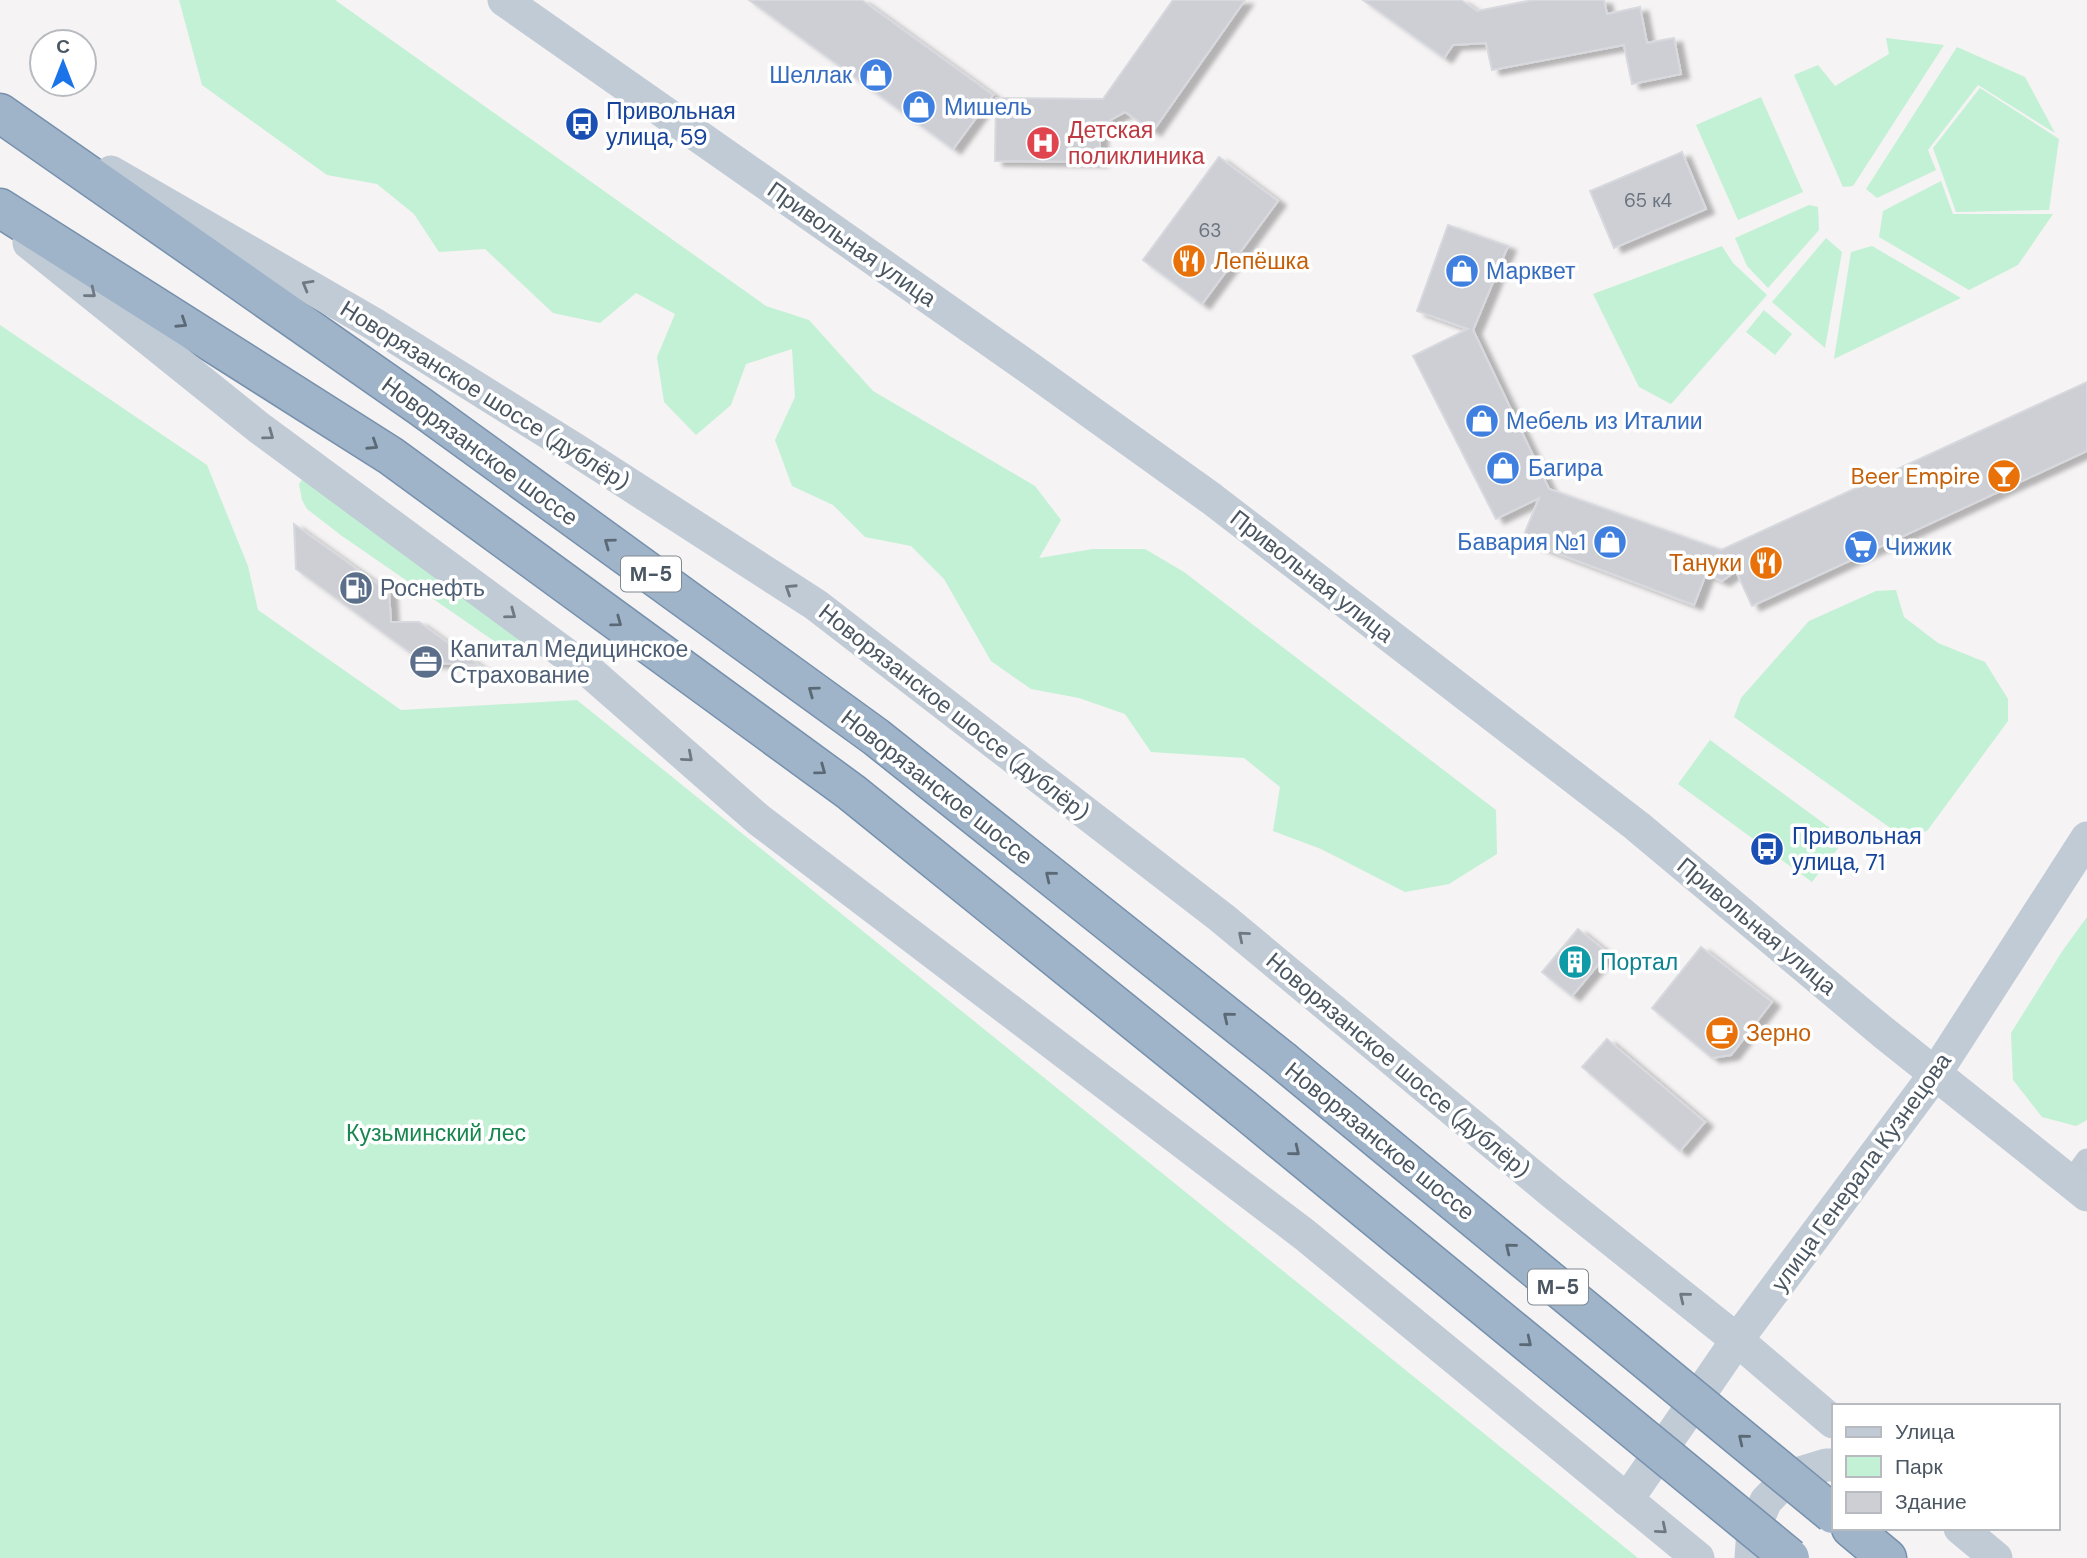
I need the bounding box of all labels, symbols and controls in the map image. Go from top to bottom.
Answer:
north arrow [28,28,98,98]
text: С [56,34,70,59]
shop icon: Шеллак [857,56,895,94]
place label: Шеллак [769,60,853,90]
shop icon: Мишель [900,88,938,126]
place label: Мишель [944,92,1032,122]
place label: Привольная улица, 59 [606,96,736,152]
bus stop icon: Привольная улица, 59 [563,105,601,143]
place label: Детская поликлиника [1068,115,1205,171]
hospital icon: Детская поликлиника [1024,124,1062,162]
street label: Привольная улица [762,175,942,314]
house number: 65 к4 [1624,188,1672,213]
house number: 63 [1198,218,1222,243]
restaurant icon: Лепёшка [1170,242,1208,280]
place label: Лепёшка [1214,246,1309,276]
shop icon: Марквет [1443,252,1481,290]
place label: Марквет [1486,256,1576,286]
one-way arrow [302,280,315,293]
one-way arrow [84,285,96,298]
street label: Новорязанское шоссе (дублёр) [335,294,635,496]
one-way arrow [174,315,187,328]
street label: Новорязанское шоссе [377,371,583,531]
shop icon: Мебель из Италии [1463,402,1501,440]
place label: Мебель из Италии [1506,406,1703,436]
one-way arrow [261,427,274,440]
one-way arrow [366,437,379,450]
shop icon: Багира [1484,449,1522,487]
place label: Багира [1528,453,1603,483]
bar icon: Beer Empire [1985,457,2023,495]
place label: Beer Empire [1851,461,1980,491]
street label: Привольная улица [1224,503,1400,649]
shop icon: Бавария №1 [1591,523,1629,561]
place label: Бавария №1 [1457,527,1586,557]
supermarket icon: Чижик [1842,528,1880,566]
place label: Чижик [1885,532,1952,562]
one-way arrow [604,539,617,551]
restaurant icon: Тануки [1747,544,1785,582]
place label: Тануки [1669,548,1742,578]
road number: М-5 [621,556,681,592]
fuel station icon: Роснефть [337,569,375,607]
place label: Роснефть [380,573,485,603]
one-way arrow [785,585,798,597]
street label: Новорязанское шоссе (дублёр) [813,598,1095,826]
one-way arrow [503,606,516,618]
one-way arrow [610,613,622,626]
place label: Капитал Медицинское Страхование [450,634,688,690]
office icon: Капитал Медицинское Страхование [407,643,445,681]
one-way arrow [808,687,821,699]
street label: Новорязанское шоссе [836,704,1038,870]
one-way arrow [679,749,692,761]
one-way arrow [813,762,826,774]
place label: Привольная улица, 71 [1792,821,1922,877]
bus stop icon: Привольная улица, 71 [1748,830,1786,868]
street label: Привольная улица [1671,851,1843,1002]
one-way arrow [1046,871,1058,884]
one-way arrow [1238,932,1251,944]
building icon: Портал [1556,943,1594,981]
street label: Новорязанское шоссе (дублёр) [1261,947,1535,1183]
place label: Портал [1600,947,1678,977]
one-way arrow [1224,1013,1236,1026]
cafe icon: Зерно [1703,1014,1741,1052]
place label: Зерно [1746,1018,1811,1048]
street label: улица Генерала Кузнецова [1764,1047,1958,1297]
street label: Новорязанское шоссе [1280,1056,1480,1226]
park label: Кузьминский лес [346,1118,526,1148]
one-way arrow [1286,1143,1299,1155]
one-way arrow [1506,1244,1519,1256]
road number: М-5 [1528,1270,1588,1304]
one-way arrow [1680,1293,1693,1305]
one-way arrow [1519,1334,1532,1346]
legend [1832,1404,2059,1530]
text: Улица [1895,1418,1955,1446]
one-way arrow [1738,1435,1751,1447]
text: Парк [1895,1453,1943,1481]
text: Здание [1895,1488,1967,1516]
one-way arrow [1654,1521,1667,1533]

